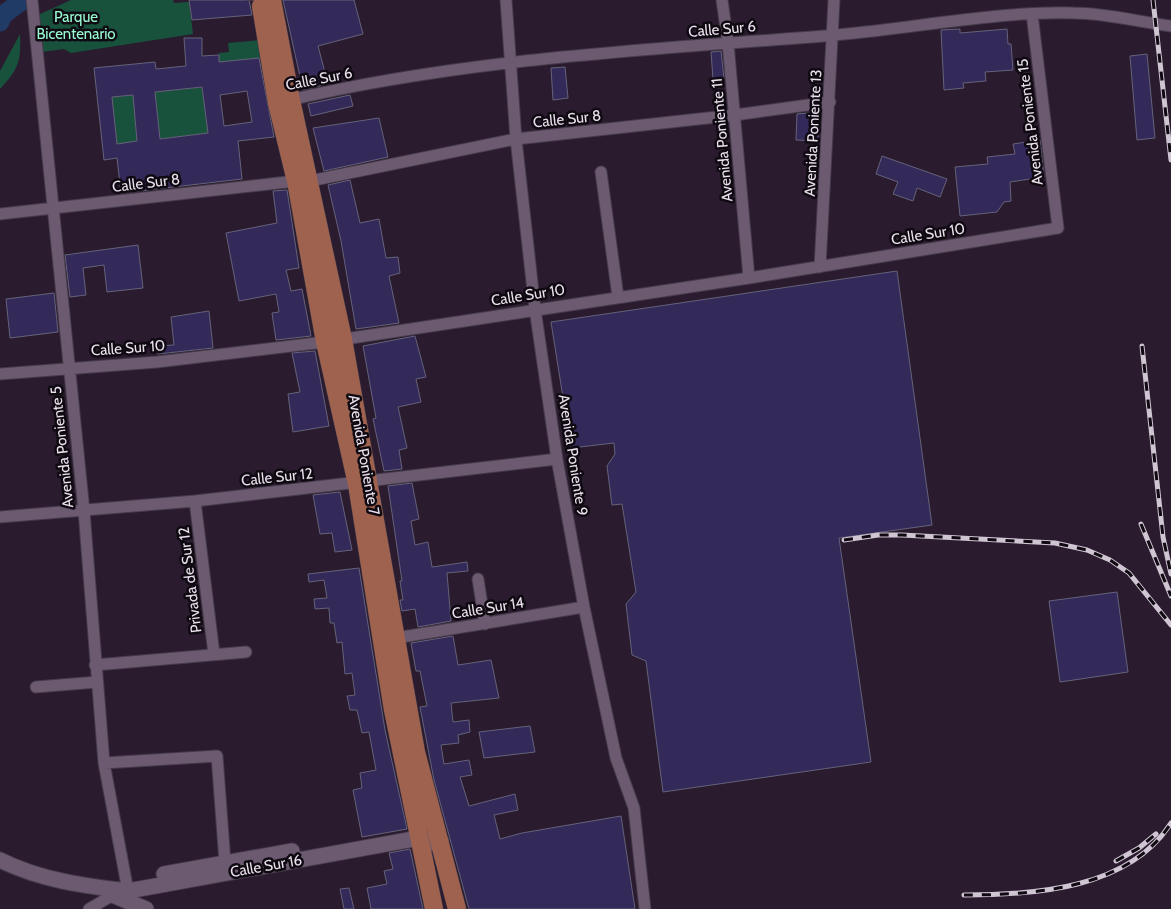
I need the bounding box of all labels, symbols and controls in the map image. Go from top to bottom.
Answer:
park label: Parque Bicentenario [36,8,116,43]
street label: Calle Sur 6 [688,17,756,41]
street label: Avenida Poniente 15 [1013,58,1047,186]
street label: Calle Sur 6 [284,64,354,94]
street label: Avenida Poniente 13 [801,69,825,197]
street label: Avenida Poniente 11 [708,77,736,203]
street label: Calle Sur 8 [532,106,602,132]
street label: Calle Sur 8 [111,170,181,196]
street label: Calle Sur 10 [890,219,966,249]
street label: Calle Sur 10 [490,280,566,310]
street label: Calle Sur 10 [90,336,166,360]
street label: Avenida Poniente 5 [47,385,77,509]
street label: Avenida Poniente 7 [345,393,384,517]
street label: Avenida Poniente 9 [555,393,591,517]
street label: Calle Sur 12 [240,464,314,490]
street label: Privada de Sur 12 [175,526,205,634]
street label: Calle Sur 14 [451,593,526,623]
street label: Calle Sur 16 [229,851,303,881]

